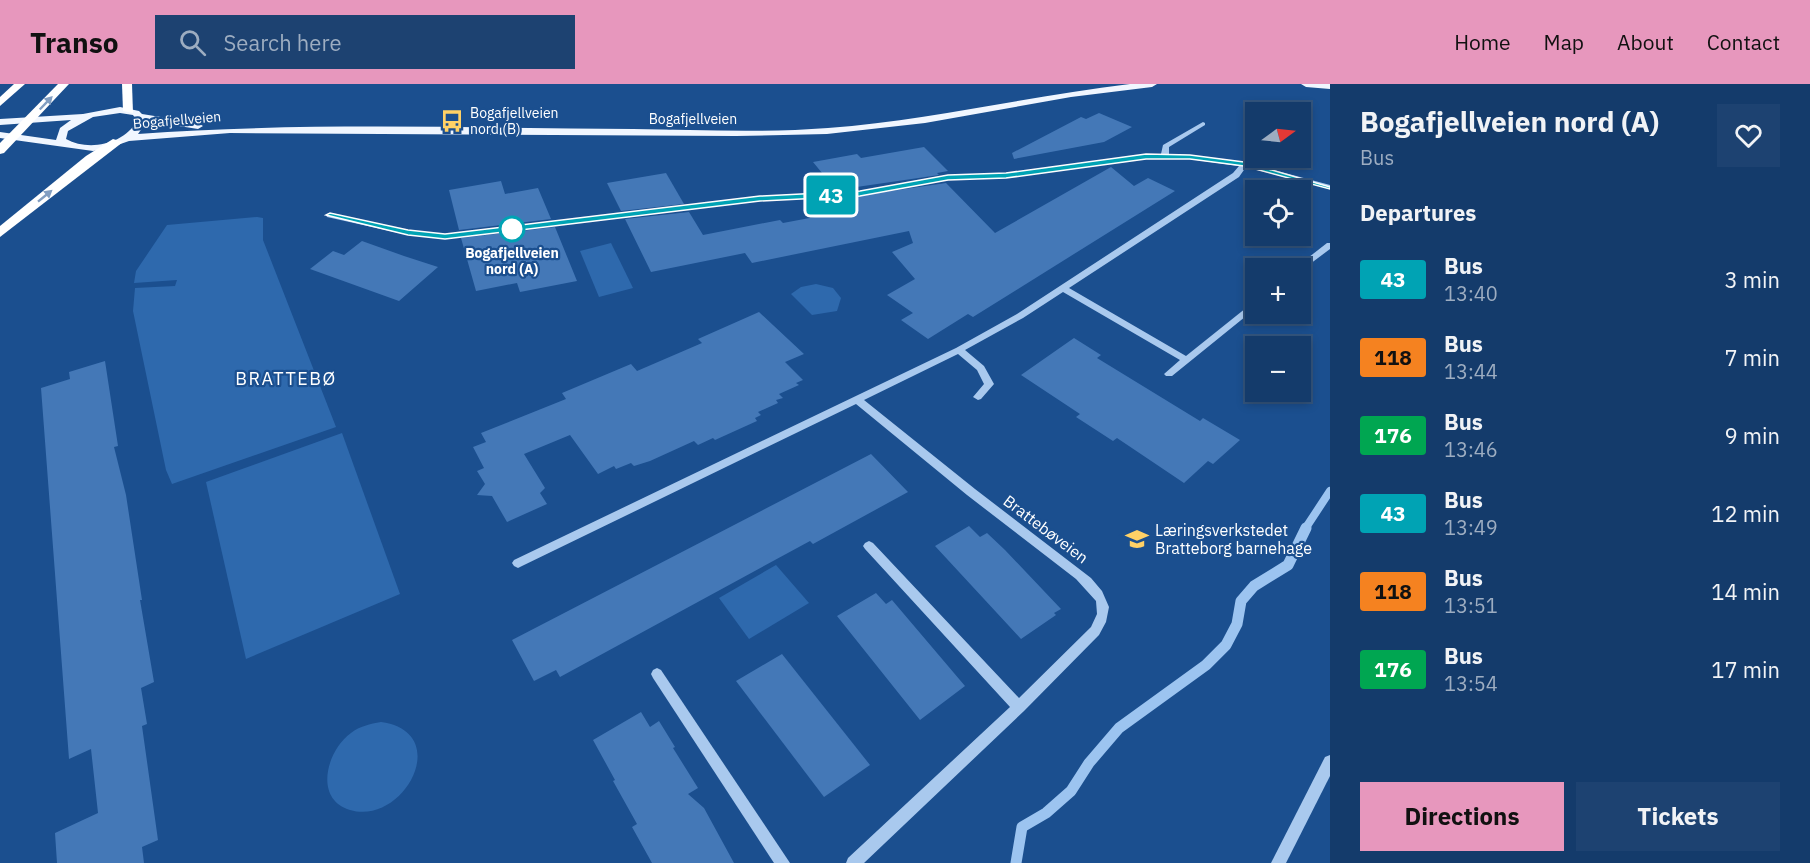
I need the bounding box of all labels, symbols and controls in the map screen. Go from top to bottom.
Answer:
search box [155,15,575,69]
text: Transo [30,24,119,61]
icon: search [176,26,209,59]
text: Search here [224,28,342,57]
text: Home [1454,28,1511,56]
text: Map [1544,28,1584,56]
text: About [1617,28,1674,56]
text: Contact [1707,28,1780,56]
one-way arrow [38,96,52,110]
north arrow [1245,102,1311,168]
map controls [1245,102,1311,402]
text: Bogafjellveien nord (A) [1360,103,1659,140]
place label: Bogafjellveien nord (B) [470,104,559,138]
button: heart [1717,104,1780,167]
street label: Bogafjellveien [132,107,222,133]
bus stop icon: Bogafjellveien nord (B) [439,108,465,134]
street label: Bogafjellveien [649,110,737,128]
text: Bus [1360,144,1394,171]
line badge: 43 [804,176,858,214]
button: locate [1245,180,1311,246]
text: 43 [818,181,844,209]
one-way arrow [37,189,53,202]
text: Departures [1360,198,1476,227]
marker: Bogafjellveien nord (A) [499,216,525,242]
place label: Bogafjellveien nord (A) [465,244,559,278]
text: Bus [1444,251,1483,280]
button: + [1245,258,1311,324]
text: 43 [1380,265,1406,293]
text: 3 min [1724,265,1780,294]
text: 13:40 [1444,280,1498,307]
text: Bus [1444,329,1483,358]
button: − [1245,336,1311,402]
text: 118 [1374,343,1412,371]
text: 7 min [1724,343,1780,372]
text: 13:44 [1444,358,1498,385]
district label: BRATTEBØ [235,367,337,390]
text: Bus [1444,407,1483,436]
text: 176 [1374,421,1412,449]
text: 9 min [1724,421,1780,450]
text: 13:46 [1444,436,1498,463]
text: Bus [1444,485,1483,514]
street label: Brattebøveien [1000,491,1092,567]
text: 43 [1380,499,1406,527]
text: 12 min [1711,499,1780,528]
text: 13:49 [1444,514,1498,541]
place label: Læringsverkstedet Bratteborg barnehage [1155,520,1312,558]
school or university icon: Læringsverkstedet Bratteborg barnehage [1124,526,1150,552]
text: Bus [1444,563,1483,592]
text: 118 [1374,577,1412,605]
text: 14 min [1711,577,1780,606]
text: 13:51 [1444,592,1498,619]
text: Bus [1444,641,1483,670]
text: 176 [1374,655,1412,683]
text: 17 min [1711,655,1780,684]
text: 13:54 [1444,670,1498,697]
button: Directions [1360,782,1564,851]
button: Tickets [1576,782,1780,851]

